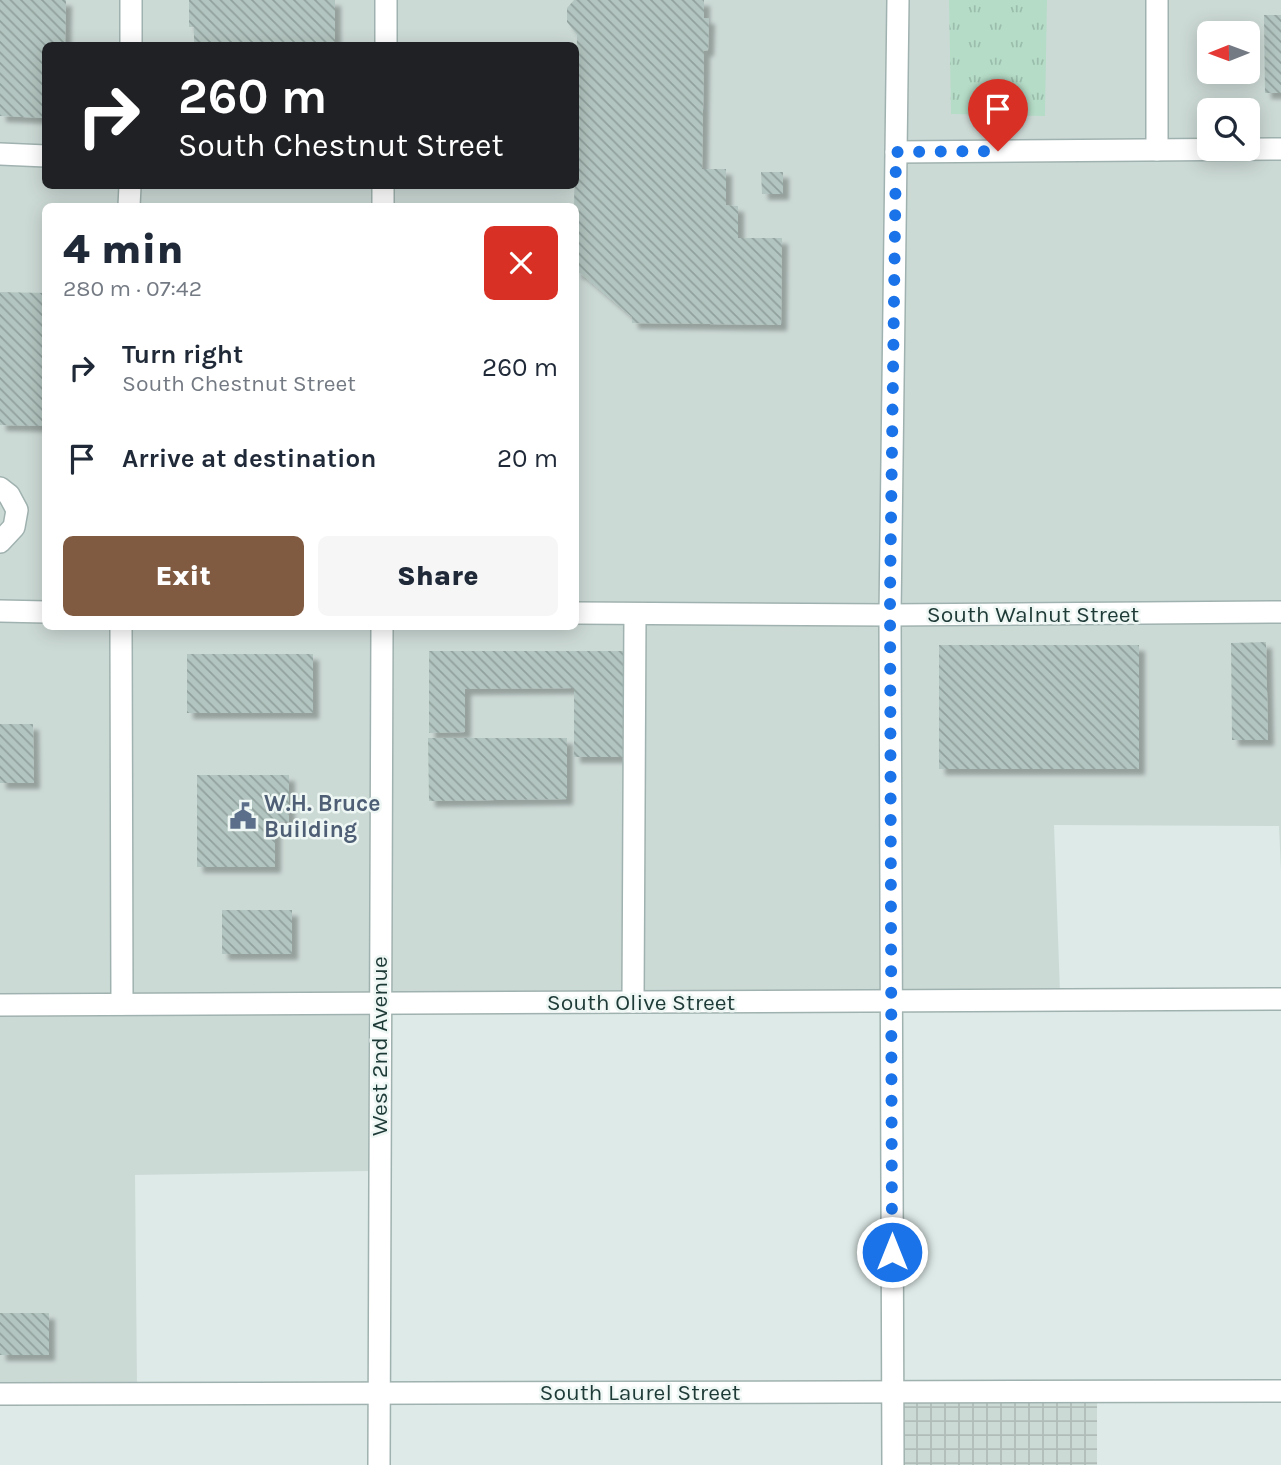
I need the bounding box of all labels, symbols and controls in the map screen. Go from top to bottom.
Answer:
north arrow [1197,21,1260,84]
map controls [1197,21,1260,161]
text: 260 m [178,68,327,125]
icon: right [63,70,154,161]
pin [968,79,1028,151]
icon: arrive [979,90,1017,128]
button: search [1197,98,1260,161]
text: South Chestnut Street [178,127,504,164]
text: 4 min [63,224,184,274]
button: close [484,226,558,300]
text: 280 m · 07:42 [63,275,202,302]
text: Turn right [122,339,243,370]
icon: right [63,349,101,387]
text: 260 m [482,352,558,383]
text: South Chestnut Street [122,370,356,397]
icon: arrive [63,440,101,478]
text: Arrive at destination [122,443,376,474]
text: 20 m [497,443,558,474]
button: Exit [63,536,304,616]
button: Share [318,536,558,616]
street label: South Walnut Street [927,601,1140,628]
place label: W.H. Bruce Building [264,790,380,843]
public building icon: W.H. Bruce Building [228,801,258,831]
street label: West 2nd Avenue [366,956,393,1136]
street label: South Olive Street [547,989,736,1016]
position arrow [855,1215,929,1289]
street label: South Laurel Street [540,1379,741,1406]

